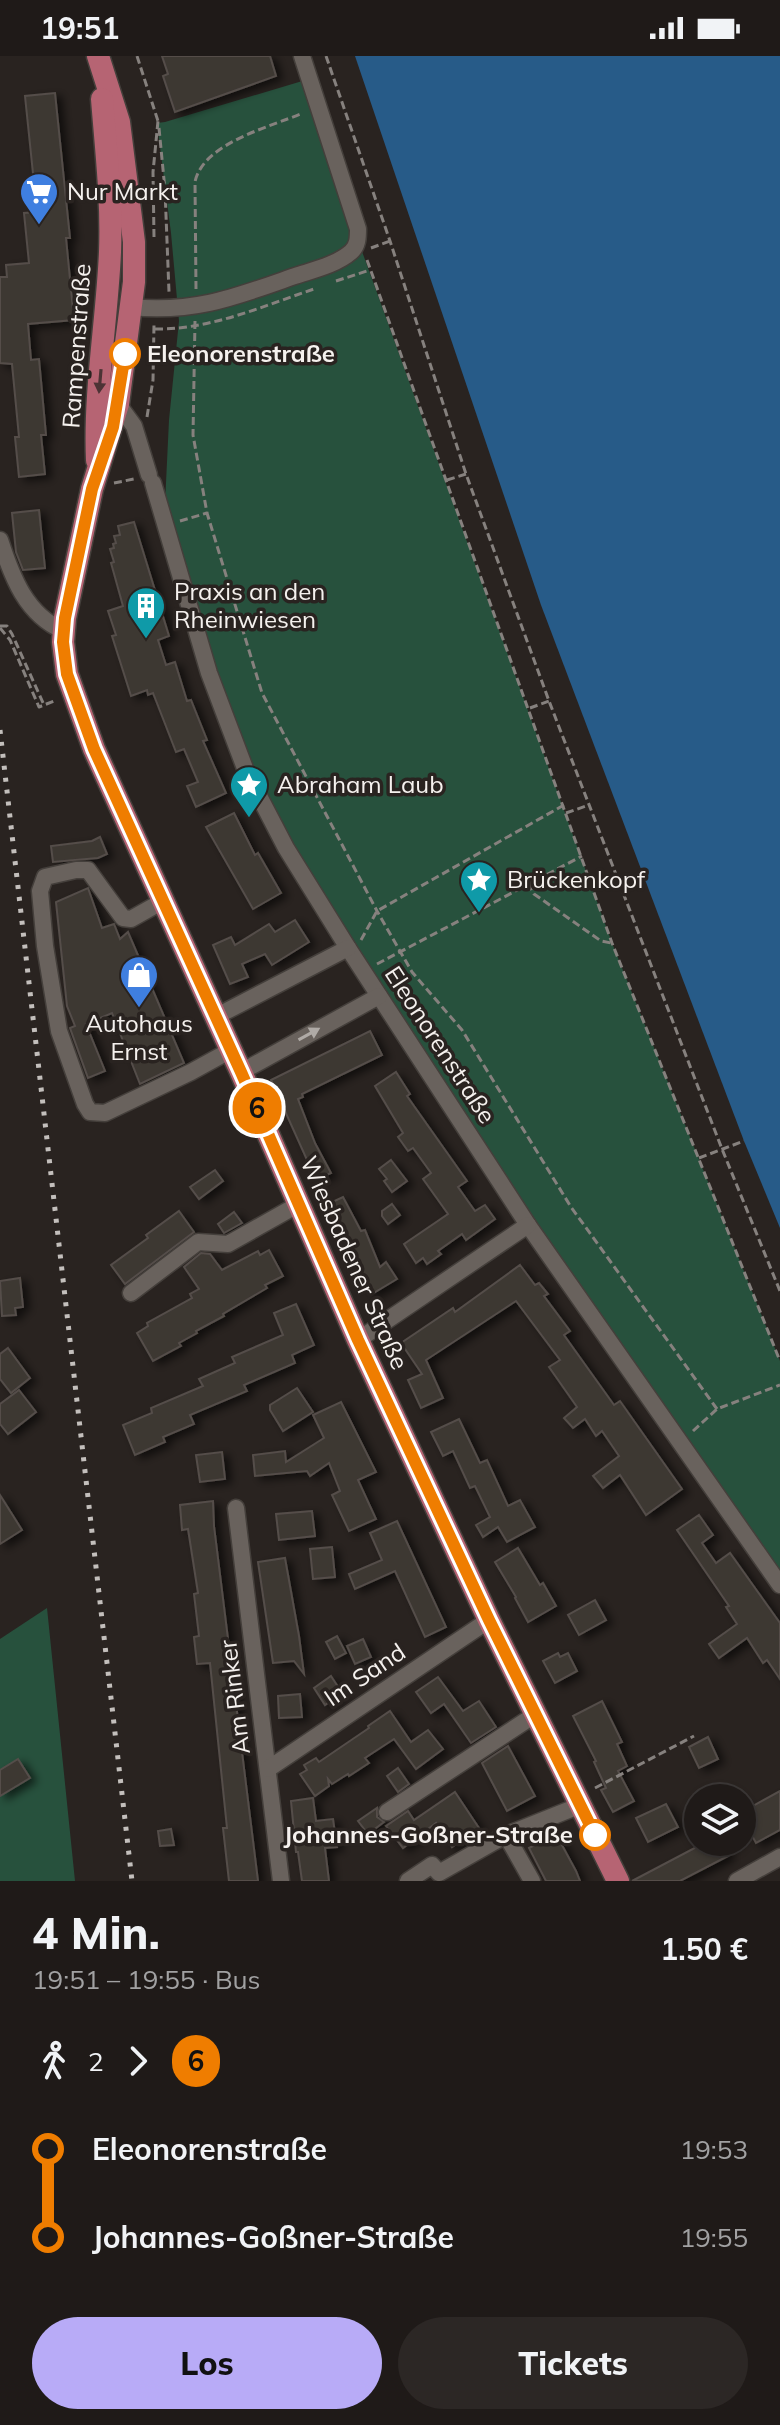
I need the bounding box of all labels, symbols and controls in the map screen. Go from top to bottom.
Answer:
text: 19:51 [40,9,119,47]
supermarket icon: Nur Markt [18,171,60,226]
place label: Nur Markt [67,176,178,206]
street label: Rampenstraße [55,263,97,429]
place label: Eleonorenstraße [147,338,335,368]
marker: Eleonorenstraße [110,339,140,369]
one-way arrow [93,369,106,394]
place label: Praxis an den Rheinwiesen [174,576,325,634]
building icon: Praxis an den Rheinwiesen [125,585,167,640]
place icon: Abraham Laub [228,764,270,819]
place label: Abraham Laub [277,769,444,799]
place icon: Brückenkopf [458,859,500,914]
place label: Brückenkopf [507,864,646,894]
shop icon: Autohaus Ernst [118,954,160,1009]
street label: Eleonorenstraße [379,960,503,1129]
place label: Autohaus Ernst [85,1008,193,1066]
one-way arrow [298,1028,321,1041]
line badge: 6 [231,1082,283,1134]
text: 6 [249,1090,265,1125]
street label: Wiesbadener Straße [294,1151,415,1374]
street label: Im Sand [318,1636,411,1712]
street label: Am Rinker [212,1638,256,1756]
map controls [684,1784,756,1856]
button: layers [684,1784,756,1856]
place label: Johannes-Goßner-Straße [283,1819,573,1849]
marker: Johannes-Goßner-Straße [580,1820,610,1850]
text: 4 Min. [32,1905,160,1960]
text: 1.50 € [660,1930,748,1968]
text: 19:51 – 19:55 · Bus [32,1963,261,1996]
icon: walk [32,2039,76,2083]
icon: forward [116,2039,160,2083]
text: 6 [188,2043,204,2078]
text: 2 [88,2045,104,2078]
text: Eleonorenstraße [92,2130,327,2168]
text: 19:53 [680,2133,748,2166]
text: Johannes-Goßner-Straße [92,2218,454,2256]
text: 19:55 [680,2221,748,2254]
button: Los [32,2317,382,2409]
button: Tickets [398,2317,748,2409]

